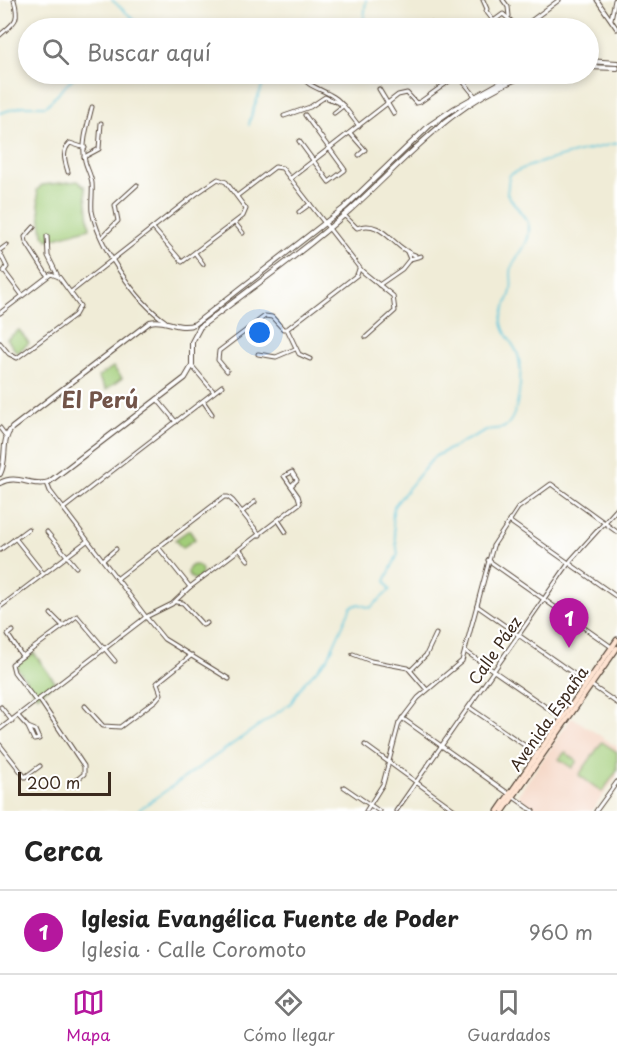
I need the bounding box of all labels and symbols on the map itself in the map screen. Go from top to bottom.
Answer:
your location [245,318,274,347]
district label: El Perú [61,382,139,415]
pin: 1 [550,598,588,648]
street label: Calle Páez [462,611,527,689]
street label: Avenida España [503,660,594,775]
scale bar [18,769,111,796]

